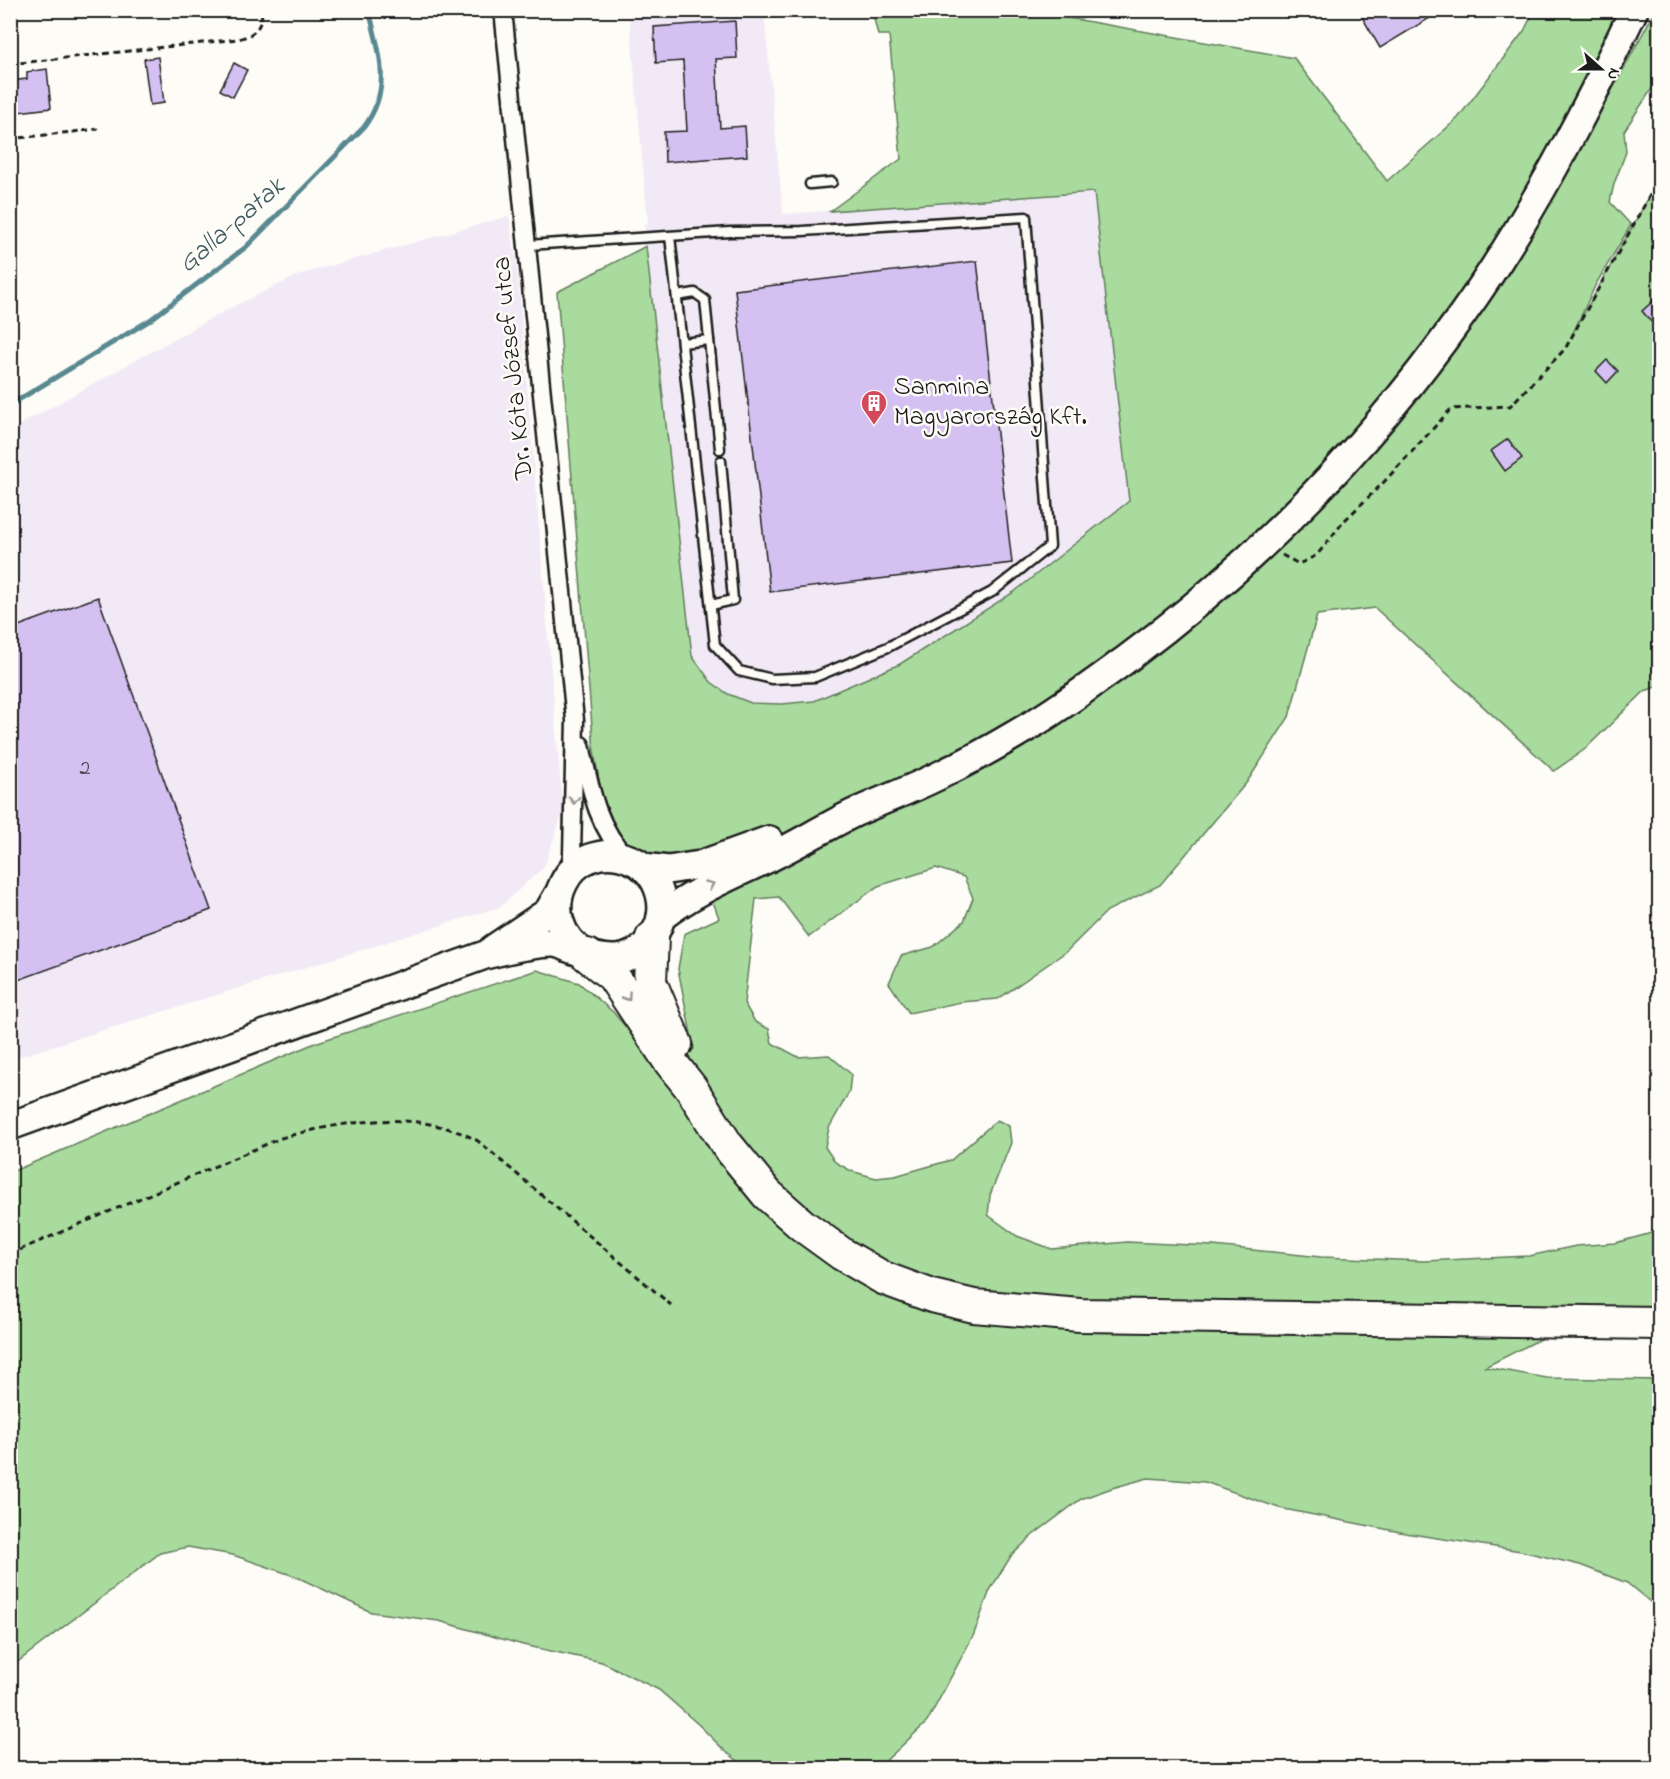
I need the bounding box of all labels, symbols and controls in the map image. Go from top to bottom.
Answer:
north arrow [1571,39,1631,99]
text: N [1600,64,1626,83]
water label: Galla-patak [170,168,295,283]
street label: Dr. Kóta József utca [483,255,545,482]
place label: Sanmina Magyarország Kft. [894,369,1087,437]
building icon: Sanmina Magyarország Kft. [859,388,889,426]
house number: 2 [80,753,91,785]
one-way arrow [568,795,580,804]
one-way arrow [703,881,714,893]
one-way arrow [619,990,630,1001]

